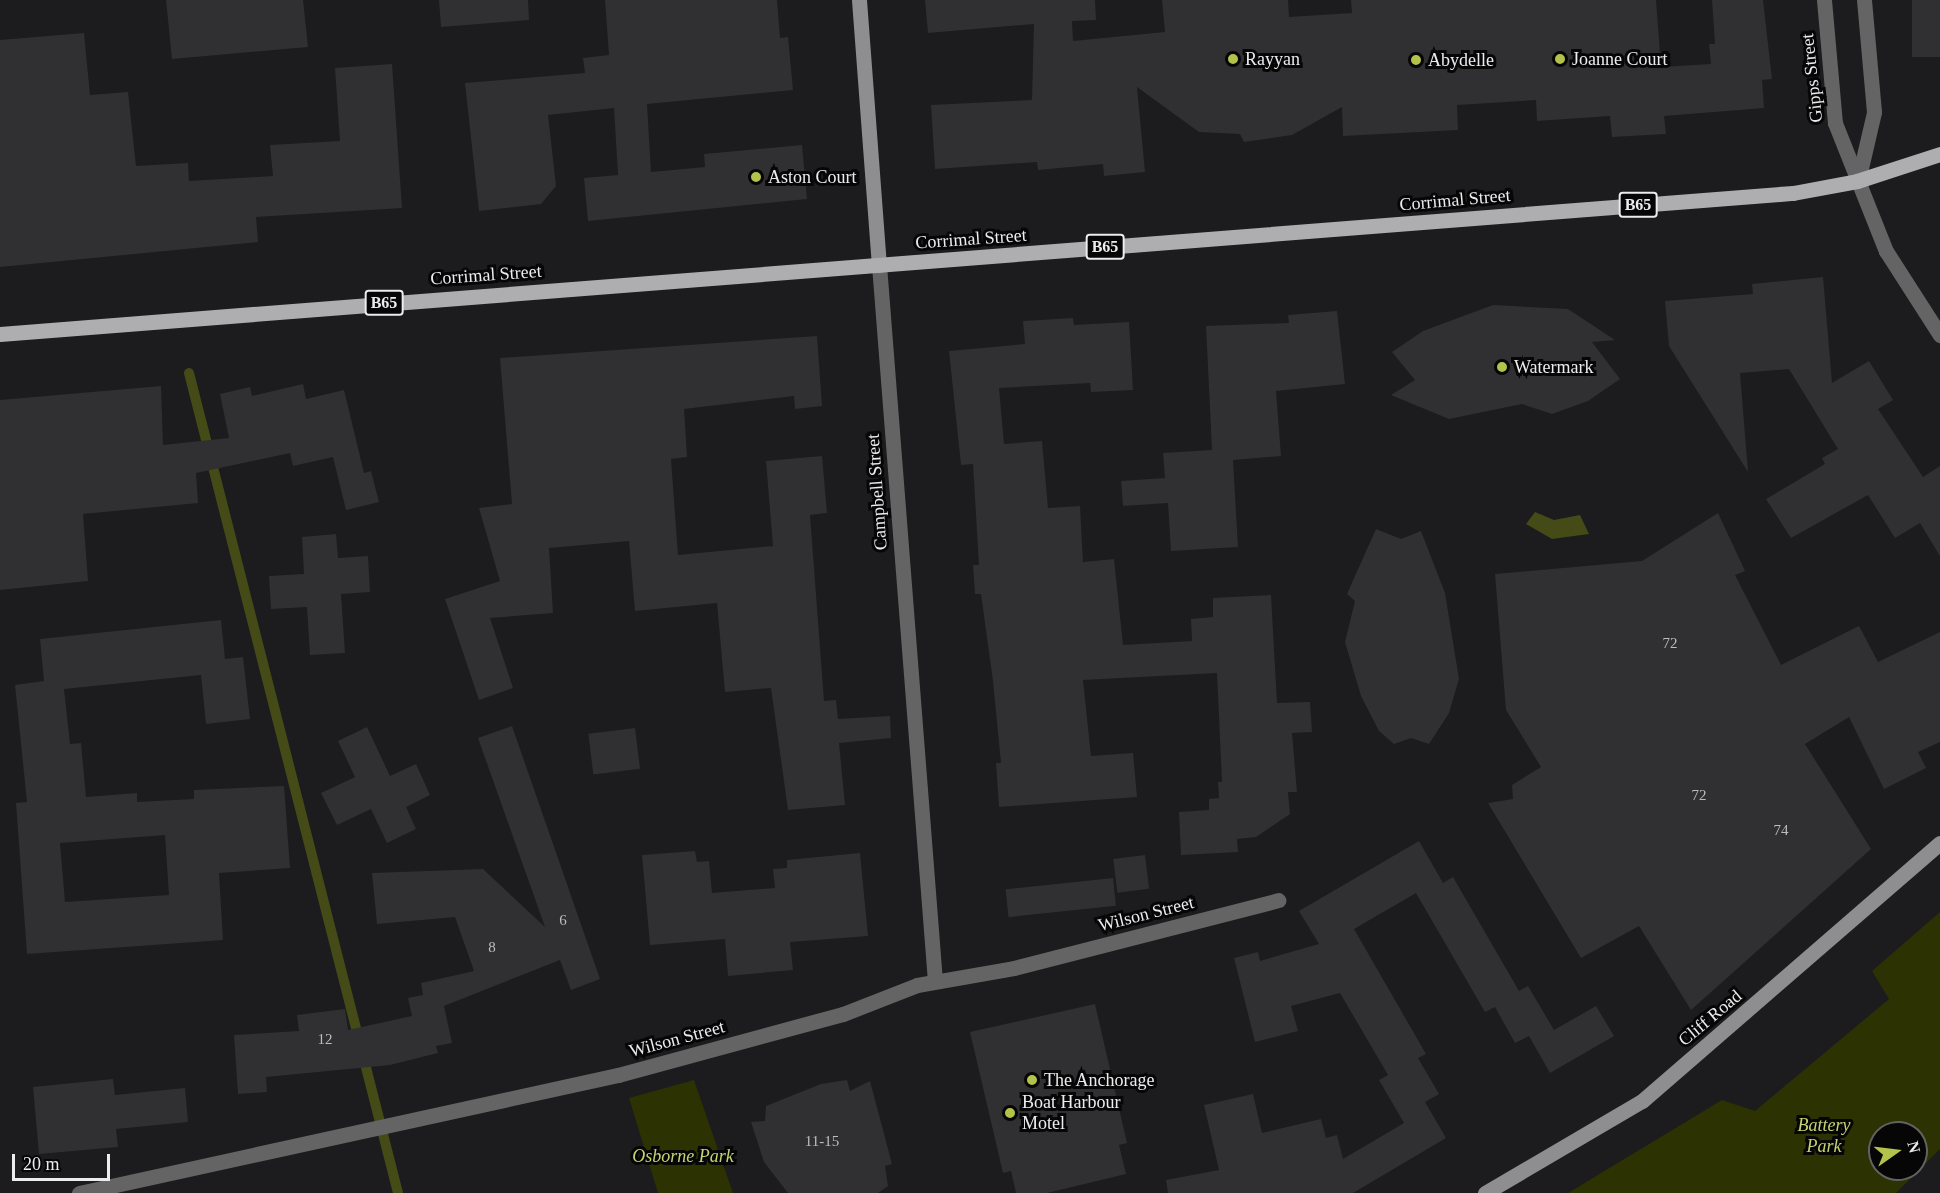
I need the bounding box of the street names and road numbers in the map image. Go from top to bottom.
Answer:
street label: Gipps Street [1797,32,1827,124]
street label: Corrimal Street [1399,184,1511,216]
road number: B65 [1618,192,1658,218]
street label: Corrimal Street [915,224,1027,254]
road number: B65 [1086,234,1124,260]
street label: Corrimal Street [430,260,542,290]
road number: B65 [364,290,404,316]
street label: Campbell Street [862,433,892,551]
street label: Wilson Street [1096,892,1196,936]
street label: Cliff Road [1674,985,1746,1051]
street label: Wilson Street [627,1016,727,1062]

